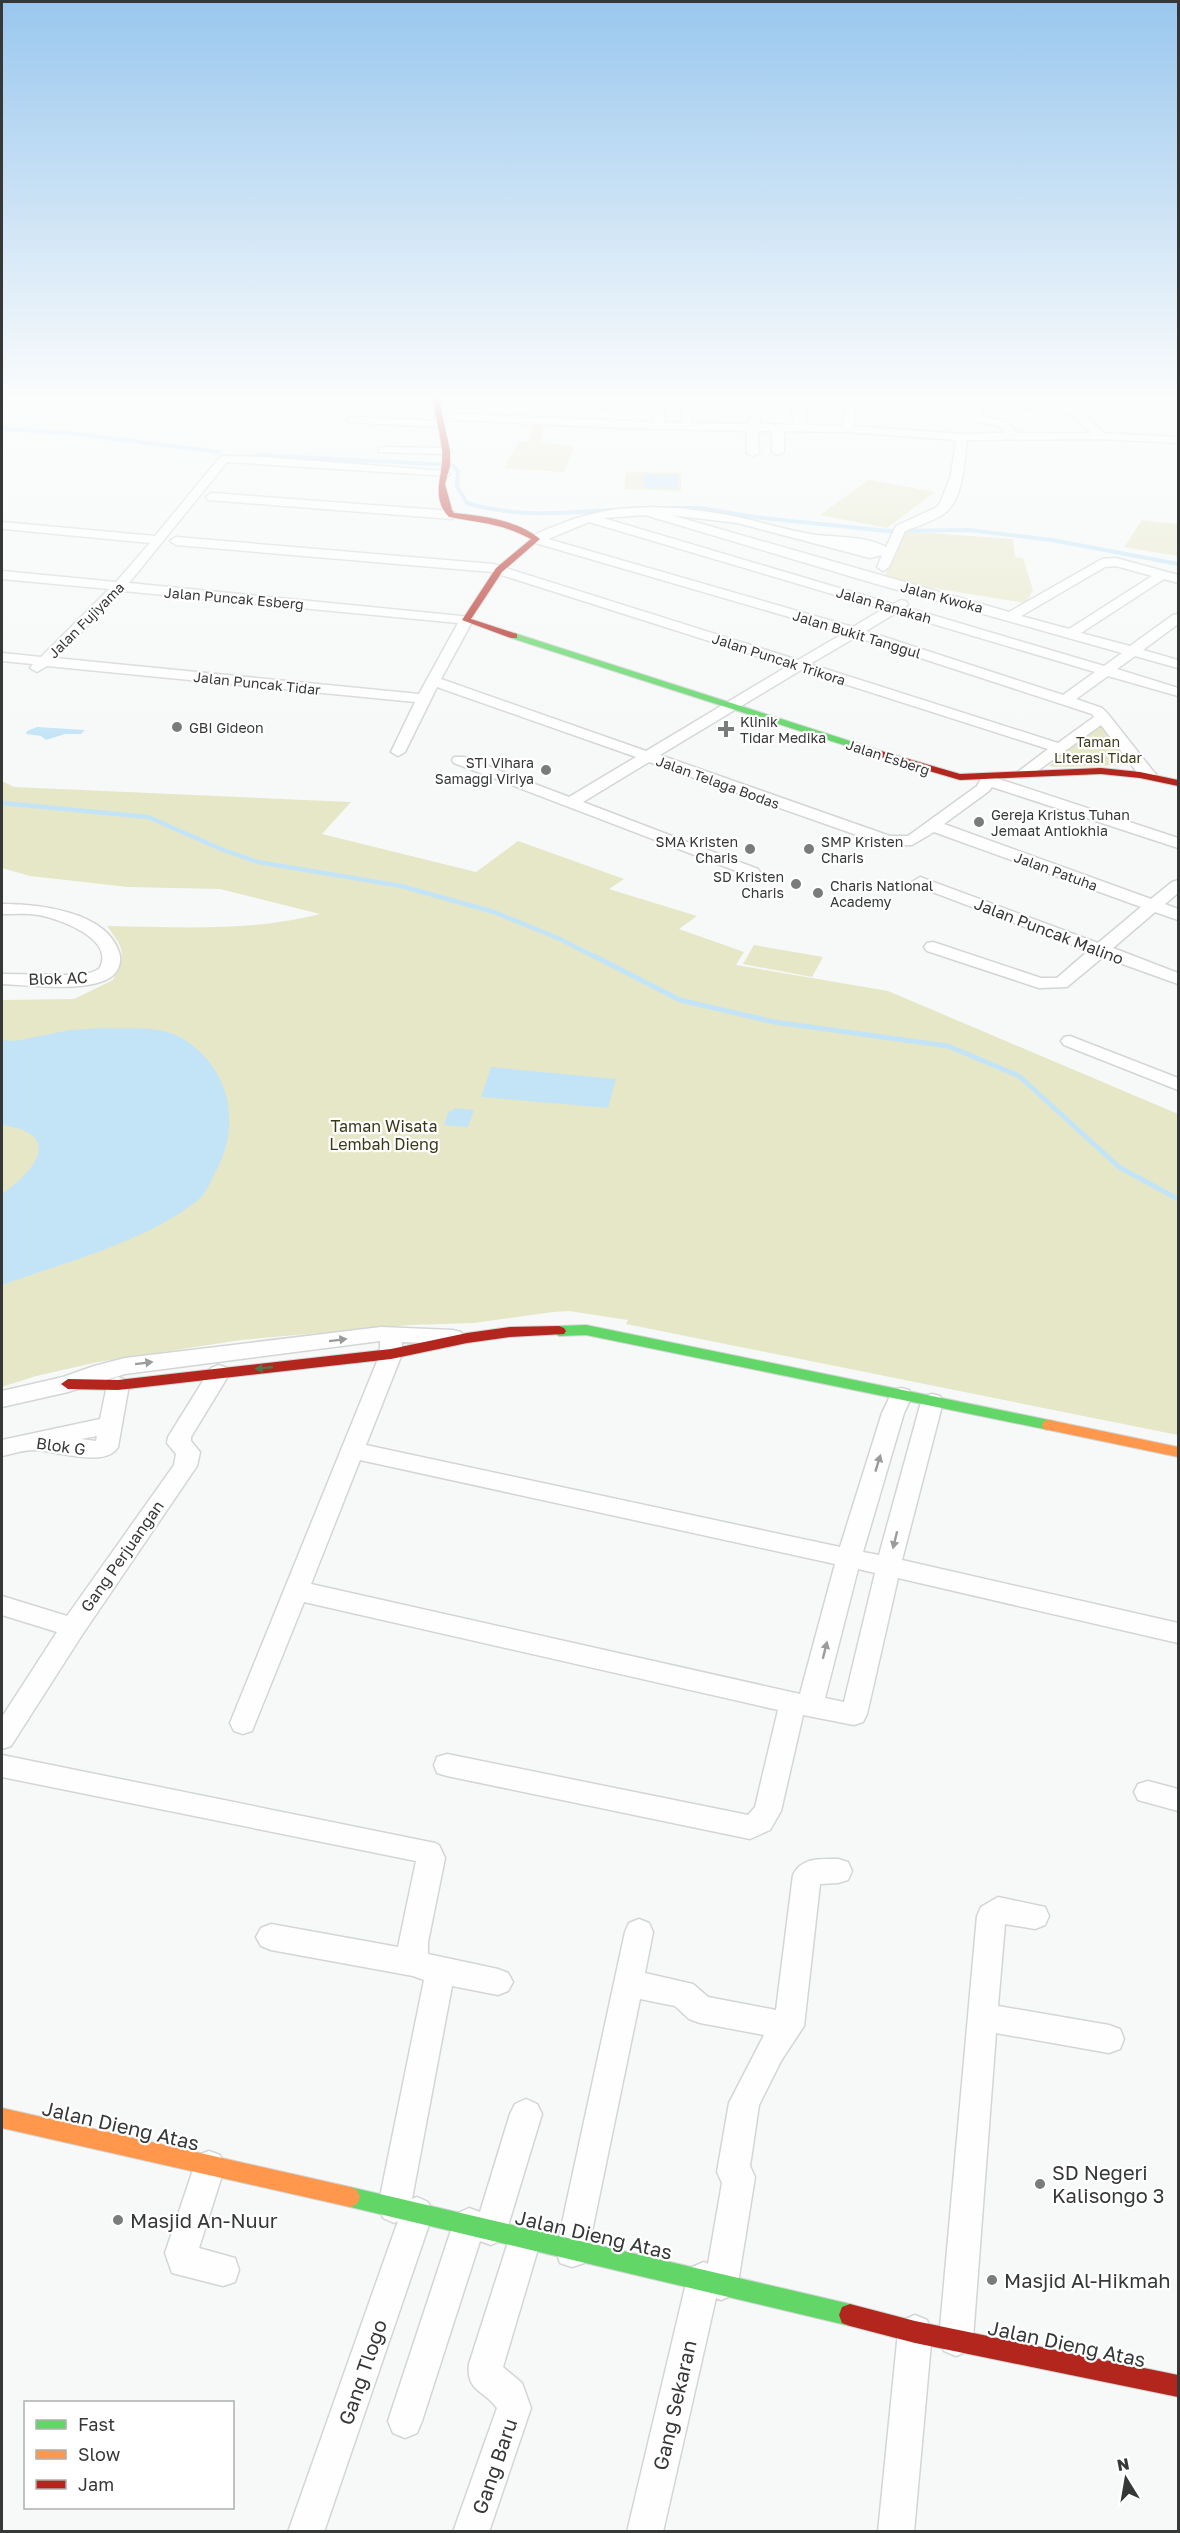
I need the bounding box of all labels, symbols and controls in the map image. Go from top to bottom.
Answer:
street label: Jalan Kwoka [899,578,985,616]
street label: Jalan Fujiyama [45,579,127,661]
street label: Jalan Puncak Esberg [164,583,304,613]
street label: Jalan Ranakah [834,583,934,627]
street label: Jalan Bukit Tanggul [791,606,923,662]
street label: Jalan Puncak Trikora [710,629,848,689]
street label: Jalan Puncak Tidar [193,668,322,698]
place label: Klinik Tidar Medika [740,713,826,746]
place label: GBI Gideon [189,719,264,736]
marker: GBI Gideon [170,720,184,734]
marker: Klinik Tidar Medika [717,720,735,738]
park label: Taman Literasi Tidar [1054,733,1142,766]
street label: Jalan Esberg [844,736,932,778]
street label: Jalan Telaga Bodas [654,752,782,812]
place label: STI Vihara Samaggi Viriya [435,754,534,787]
marker: STI Vihara Samaggi Viriya [539,763,553,777]
place label: Gereja Kristus Tuhan Jemaat Antiokhia [991,806,1130,839]
marker: Gereja Kristus Tuhan Jemaat Antiokhia [972,815,986,829]
place label: SMA Kristen Charis [655,833,738,866]
place label: SMP Kristen Charis [821,833,903,866]
marker: SMA Kristen Charis [743,842,757,856]
marker: SMP Kristen Charis [802,842,816,856]
street label: Jalan Patuha [1012,848,1100,894]
place label: SD Kristen Charis [713,868,784,901]
marker: SD Kristen Charis [789,877,803,891]
place label: Charis National Academy [830,877,933,910]
marker: Charis National Academy [811,886,825,900]
street label: Jalan Puncak Malino [971,893,1127,969]
street label: Blok AC [28,967,88,989]
park label: Taman Wisata Lembah Dieng [329,1116,439,1154]
one-way arrow [328,1335,347,1344]
one-way arrow [135,1359,154,1368]
one-way arrow [254,1363,273,1373]
street label: Blok G [35,1433,87,1459]
one-way arrow [874,1454,883,1472]
street label: Gang Perjuangan [76,1496,168,1616]
one-way arrow [890,1530,900,1549]
one-way arrow [820,1641,830,1659]
street label: Jalan Dieng Atas [40,2095,202,2155]
place label: SD Negeri Kalisongo 3 [1052,2160,1165,2207]
marker: SD Negeri Kalisongo 3 [1033,2177,1047,2191]
street label: Jalan Dieng Atas [513,2204,675,2264]
place label: Masjid An-Nuur [130,2208,278,2232]
marker: Masjid An-Nuur [111,2213,125,2227]
place label: Masjid Al-Hikmah [1004,2268,1170,2292]
marker: Masjid Al-Hikmah [985,2273,999,2287]
street label: Jalan Dieng Atas [986,2315,1148,2371]
street label: Gang Tlogo [333,2316,391,2428]
street label: Gang Sekaran [647,2338,701,2472]
legend [24,2401,234,2509]
text: Fast [78,2413,115,2435]
street label: Gang Baru [466,2415,522,2517]
text: Slow [78,2443,121,2465]
north arrow [1096,2449,1156,2509]
text: N [1115,2453,1131,2475]
text: Jam [78,2473,114,2495]

